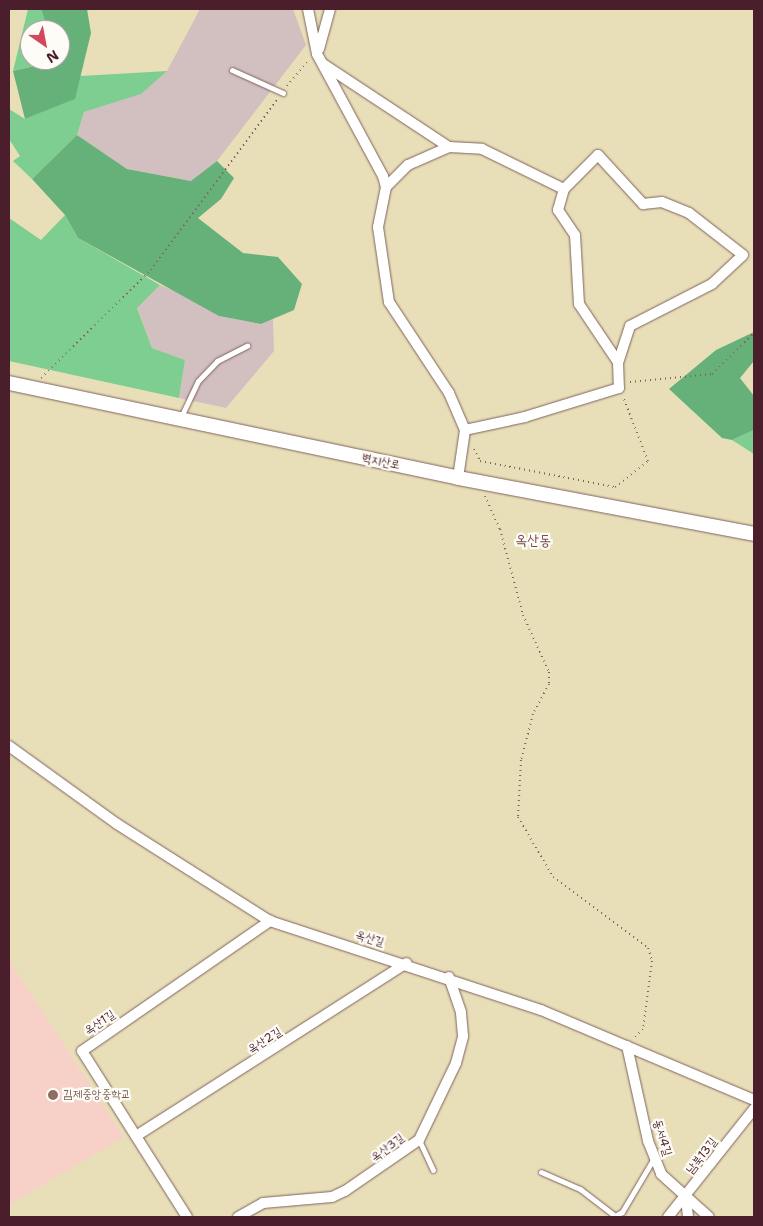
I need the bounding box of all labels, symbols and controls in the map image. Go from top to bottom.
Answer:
north arrow [20,20,70,70]
text: N [43,46,62,67]
street label: 벽지산로 [361,451,401,473]
district label: 옥산동 [515,532,551,550]
street label: 옥산길 [354,928,386,950]
street label: 옥산1길 [82,1008,118,1038]
street label: 옥산2길 [245,1025,285,1057]
place label: 김제중앙중학교 [63,1088,131,1102]
marker: 김제중앙중학교 [47,1089,59,1101]
street label: 동서4길 [650,1118,674,1158]
street label: 옥산3길 [369,1131,407,1165]
street label: 남북13길 [683,1135,721,1177]

